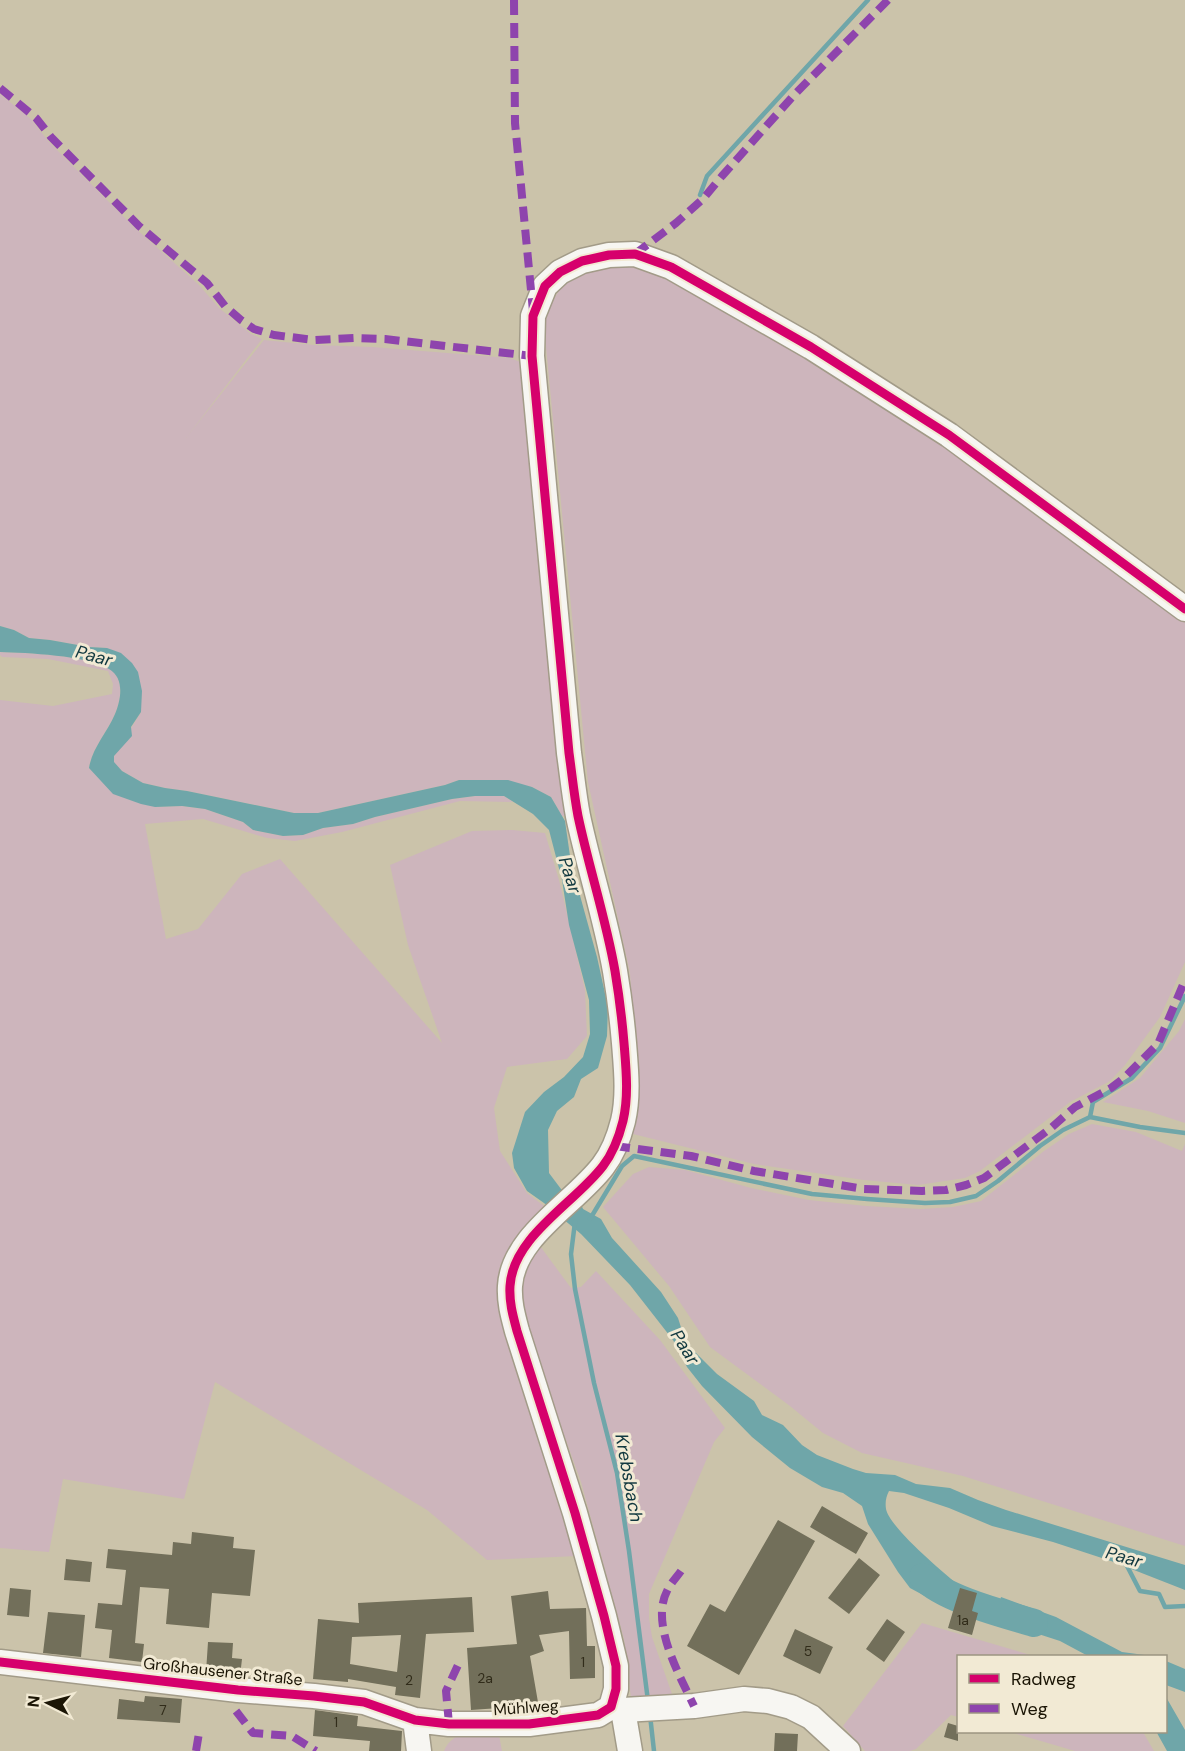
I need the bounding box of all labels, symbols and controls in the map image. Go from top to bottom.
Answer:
water label: Paar [73,640,116,673]
water label: Paar [553,854,588,898]
water label: Paar [665,1325,706,1370]
water label: Krebsbach [609,1432,649,1524]
water label: Paar [1103,1540,1146,1574]
house number: 1a [957,1611,969,1629]
house number: 5 [804,1642,812,1660]
street label: Großhausener Straße [142,1653,304,1690]
house number: 1 [581,1653,585,1671]
legend [957,1655,1167,1733]
text: Radweg [1011,1667,1076,1691]
house number: 2a [477,1669,493,1687]
house number: 2 [405,1671,413,1689]
north arrow [18,1673,78,1733]
text: N [23,1695,45,1708]
street label: Mühlweg [493,1695,559,1720]
text: Weg [1011,1697,1048,1721]
house number: 7 [159,1701,167,1719]
house number: 1 [334,1713,338,1731]

